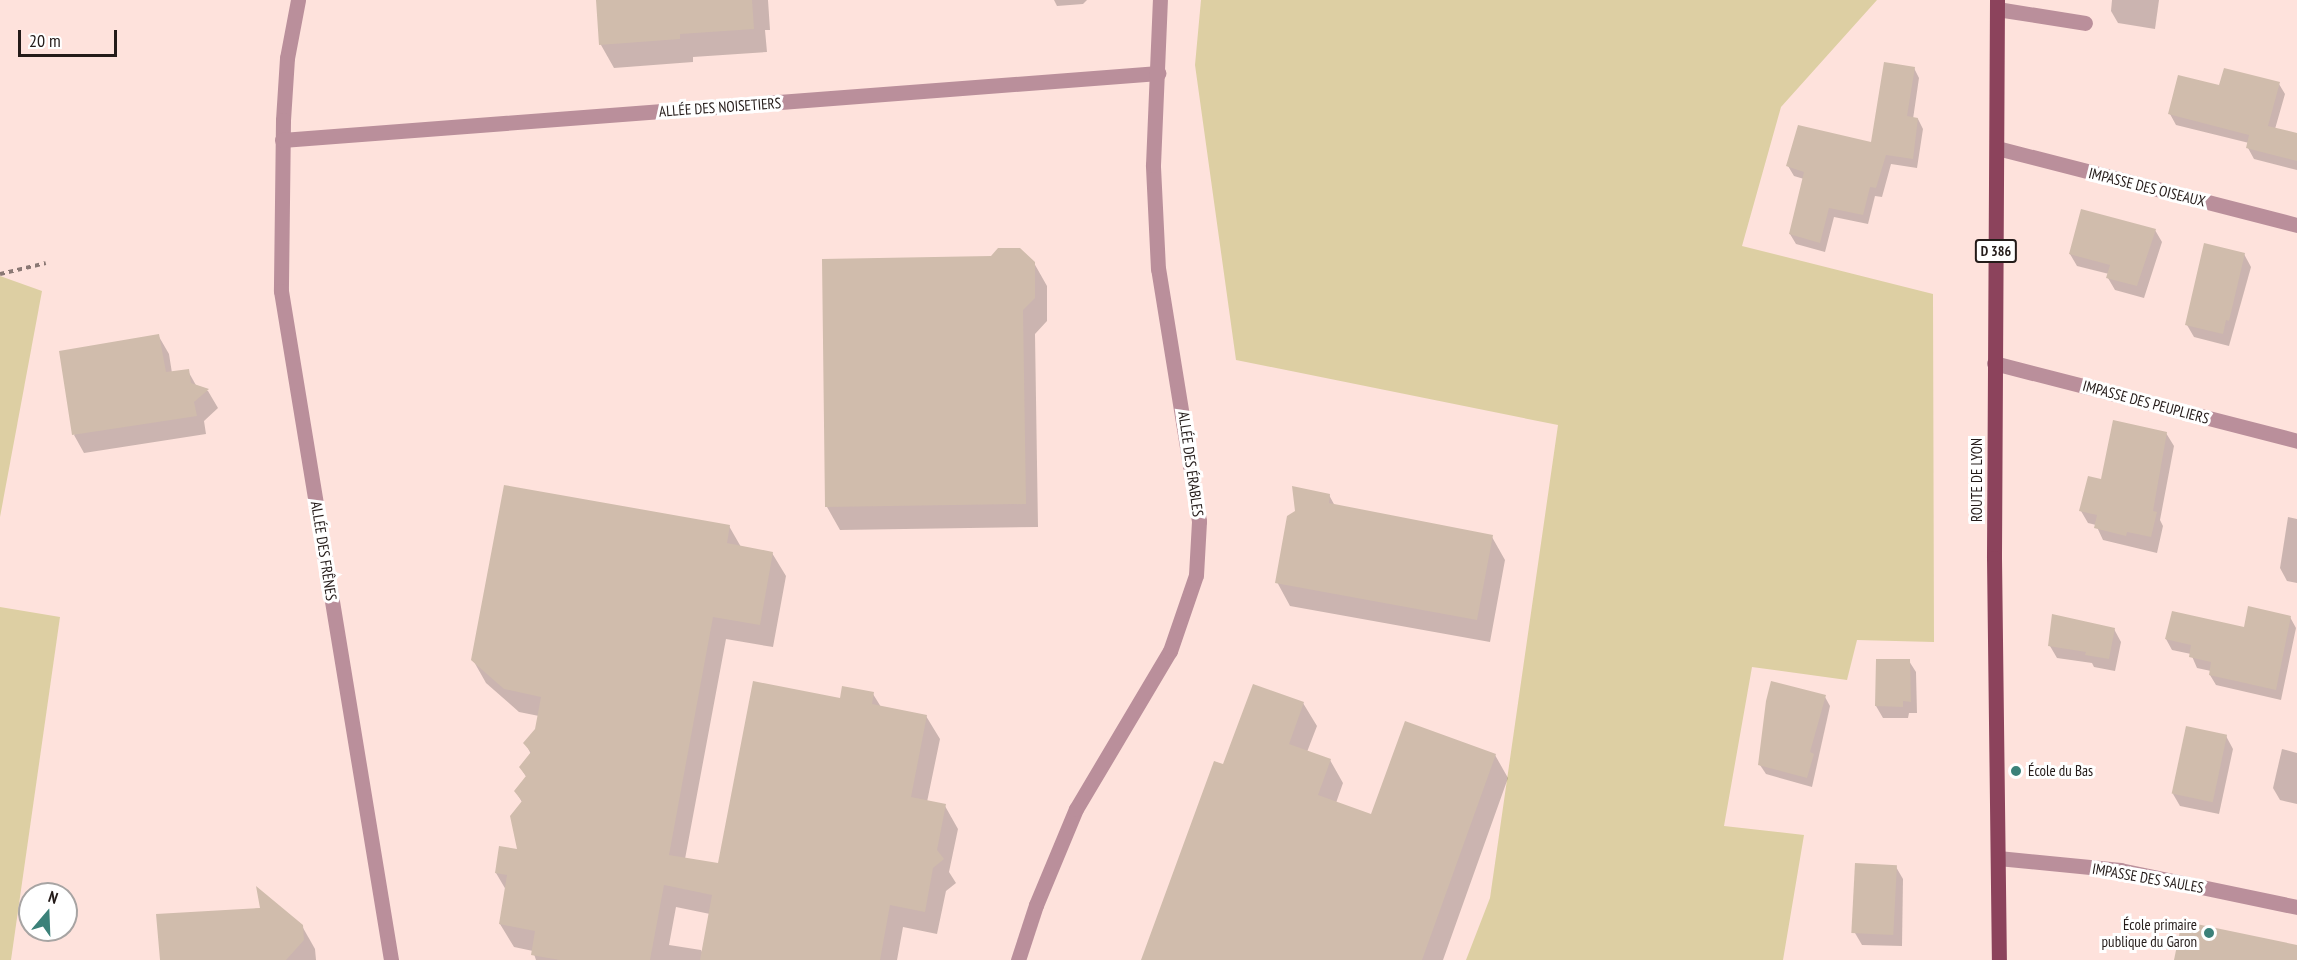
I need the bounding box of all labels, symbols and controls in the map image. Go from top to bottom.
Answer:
scale bar [21,18,120,56]
text: 20 m [29,29,61,52]
street label: ALLÉE DES NOISETIERS [658,94,782,120]
street label: IMPASSE DES OISEAUX [2087,164,2207,210]
road number: D 386 [1974,240,2018,262]
street label: IMPASSE DES PEUPLIERS [2081,376,2211,428]
street label: ALLÉE DES ÉRABLES [1175,410,1207,518]
street label: ROUTE DE LYON [1968,438,1986,522]
street label: ALLÉE DES FRÊNES [307,500,341,602]
place label: École du Bas [2028,762,2093,780]
marker: École du Bas [2009,764,2023,778]
street label: IMPASSE DES SAULES [2091,859,2205,897]
north arrow [18,882,78,942]
text: N [46,886,61,908]
place label: École primaire publique du Garon [2102,915,2197,950]
marker: École primaire publique du Garon [2202,926,2216,940]

